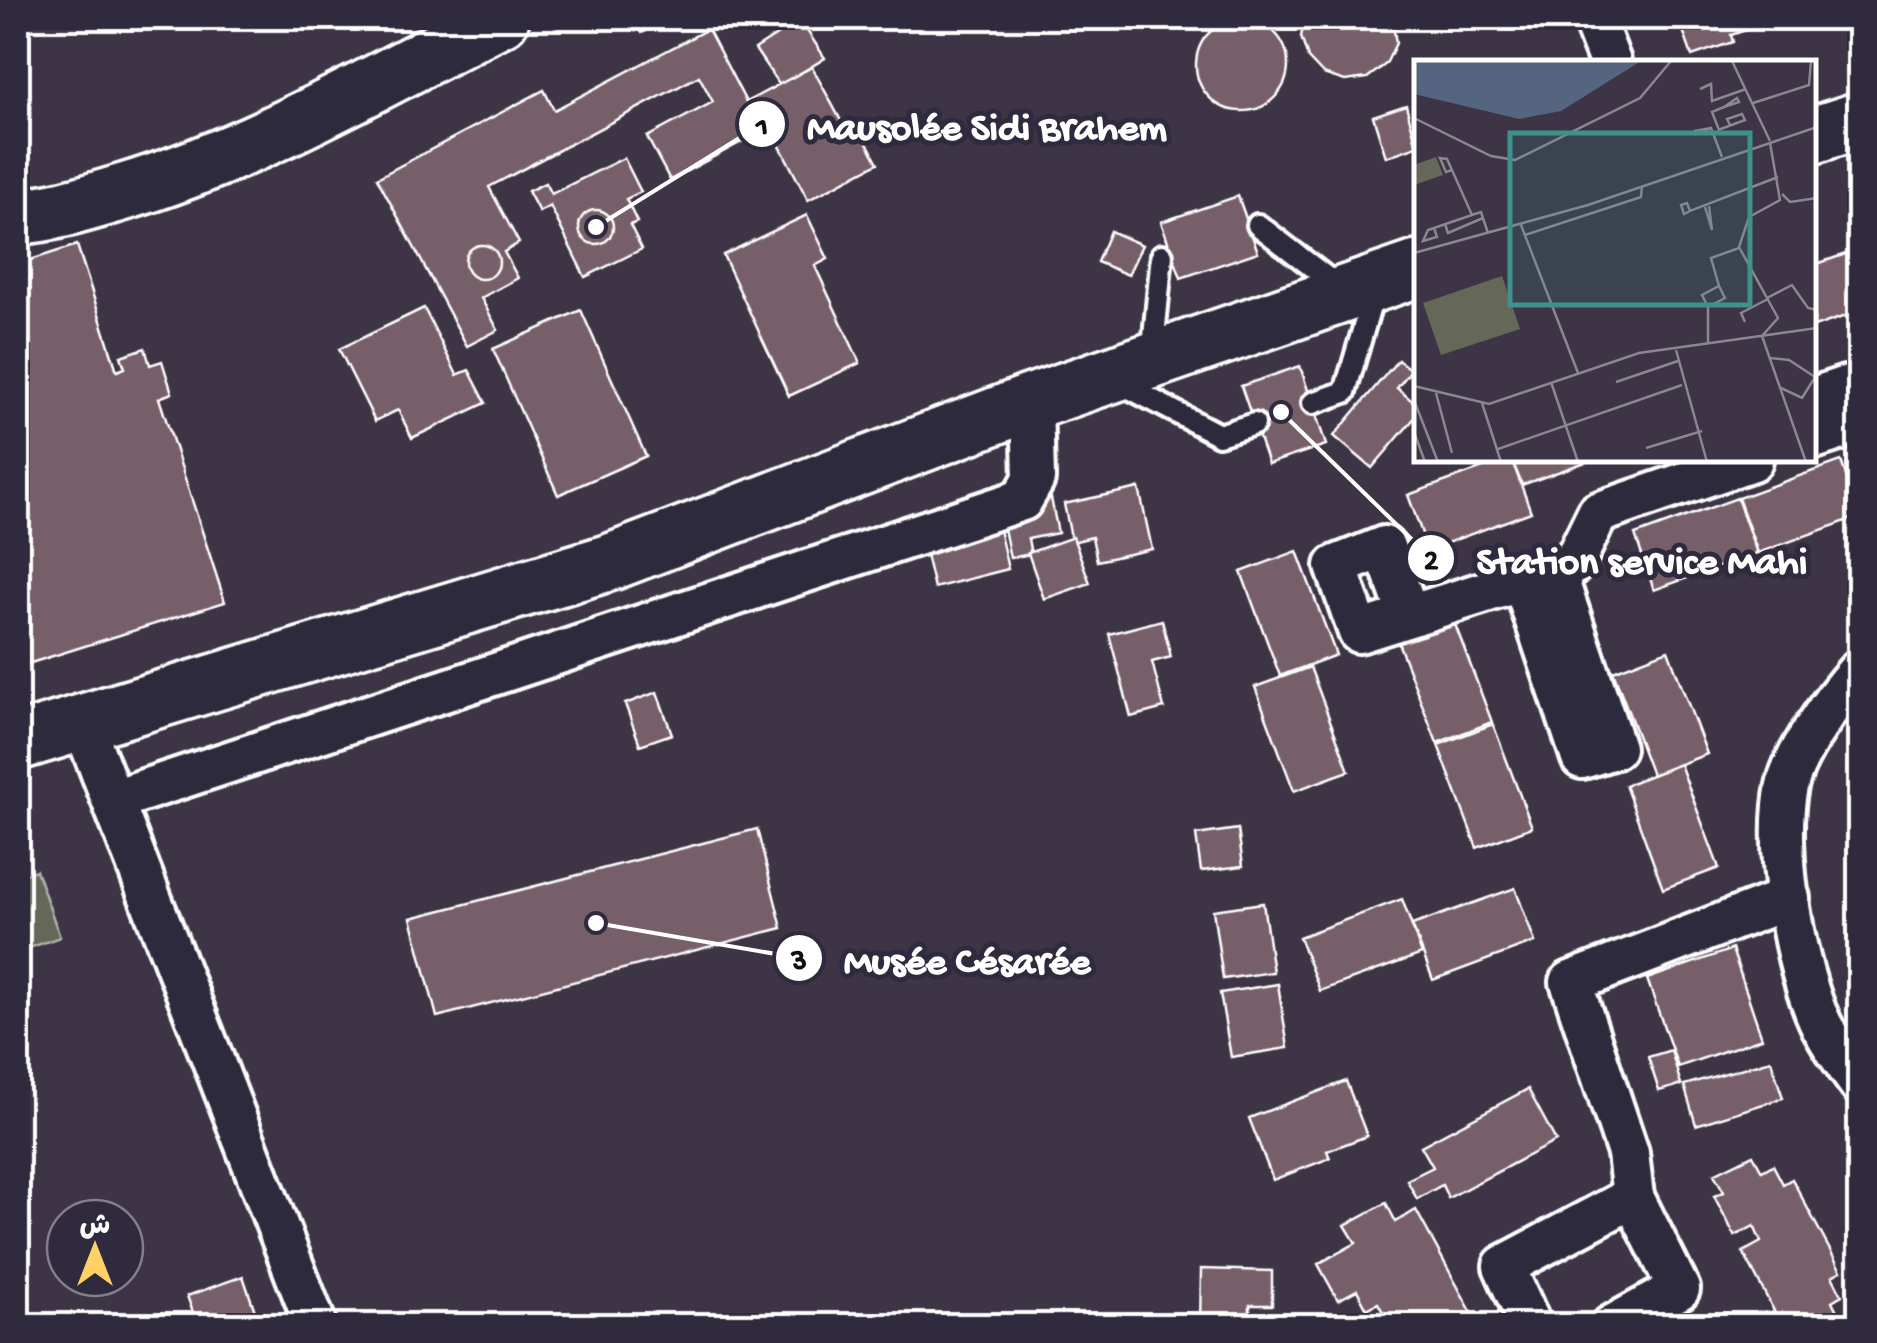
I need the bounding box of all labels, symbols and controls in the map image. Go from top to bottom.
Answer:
inset map [1414,60,1817,462]
callout: Mausolée Sidi Brahem [737,89,1187,159]
text: Mausolée Sidi Brahem [807,107,1168,154]
text: 1 [755,112,768,147]
callout: Station service Mahi [1406,523,1827,593]
text: Station service Mahi [1477,541,1808,588]
text: 2 [1424,546,1439,581]
callout: Musée Césarée [774,923,1111,993]
text: Musée Césarée [844,941,1092,988]
text: 3 [790,946,807,981]
north arrow [45,1198,145,1298]
text: ش [80,1211,110,1244]

